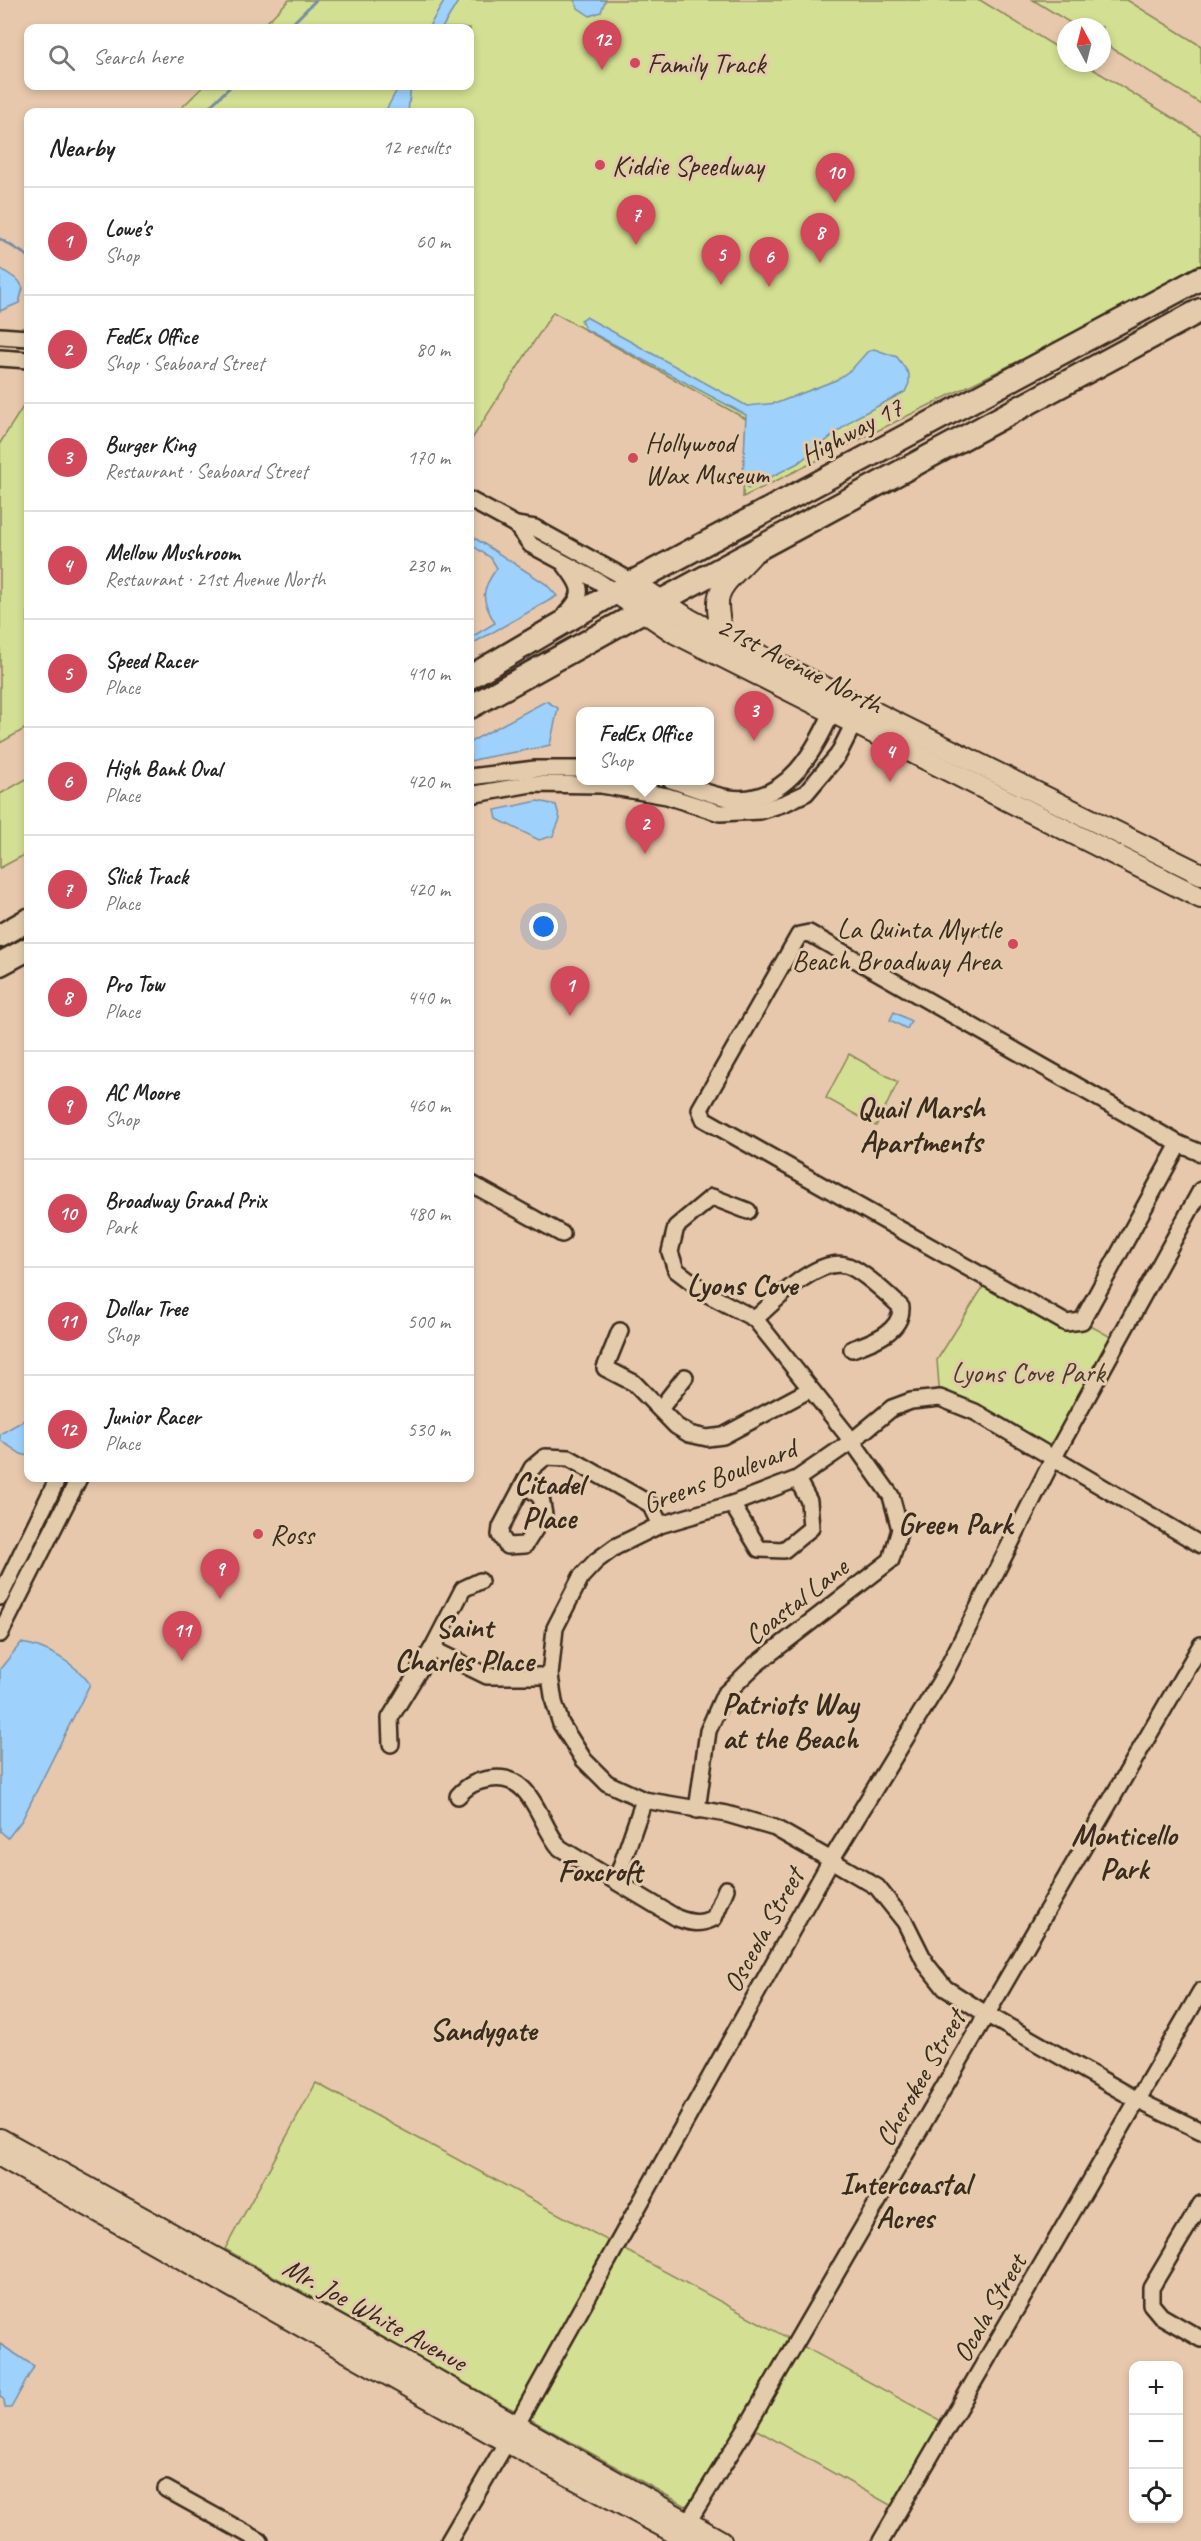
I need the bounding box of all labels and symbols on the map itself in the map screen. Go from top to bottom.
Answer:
north arrow [1057,18,1111,72]
pin: 12 [582,20,622,70]
place label: Family Track [647,46,767,81]
marker: Family Track [628,56,642,70]
place label: Kiddie Speedway [612,148,766,183]
pin: 10 [816,154,854,203]
marker: Kiddie Speedway [593,158,607,172]
pin: 7 [616,196,656,245]
pin: 8 [800,214,840,263]
pin: 5 [702,236,740,285]
pin: 6 [750,238,788,287]
street label: Highway 17 [794,389,910,473]
place label: Hollywood Wax Museum [645,425,770,492]
marker: Hollywood Wax Museum [626,451,640,465]
street label: 21st Avenue North [711,608,890,723]
pin: 3 [734,692,774,741]
pin: 4 [870,732,910,782]
pin: 2 [626,804,664,854]
place label: La Quinta Myrtle Beach Broadway Area [792,911,1003,978]
your location [529,912,558,941]
marker: La Quinta Myrtle Beach Broadway Area [1006,937,1020,951]
pin: 1 [550,966,590,1016]
district label: Quail Marsh Apartments [857,1089,986,1161]
district label: Lyons Cove [687,1266,799,1304]
park label: Lyons Cove Park [951,1355,1106,1390]
street label: Greens Boulevard [637,1429,804,1521]
district label: Citadel Place [514,1465,590,1537]
district label: Green Park [898,1505,1015,1543]
place label: Ross [270,1517,316,1552]
marker: Ross [251,1527,265,1541]
street label: Coastal Lane [737,1548,856,1652]
pin: 9 [200,1550,240,1599]
district label: Saint Charles Place [394,1608,537,1680]
pin: 11 [162,1612,201,1661]
district label: Patriots Way at the Beach [722,1685,861,1757]
district label: Monticello Park [1071,1816,1179,1888]
district label: Foxcroft [558,1852,646,1890]
street label: Osceola Street [715,1859,813,1998]
street label: Cherokee Street [867,2000,975,2152]
district label: Sandygate [429,2011,539,2049]
district label: Intercoastal Acres [840,2165,976,2237]
street label: Ocala Street [944,2245,1035,2368]
street label: Mr. Joe White Avenue [277,2249,475,2380]

